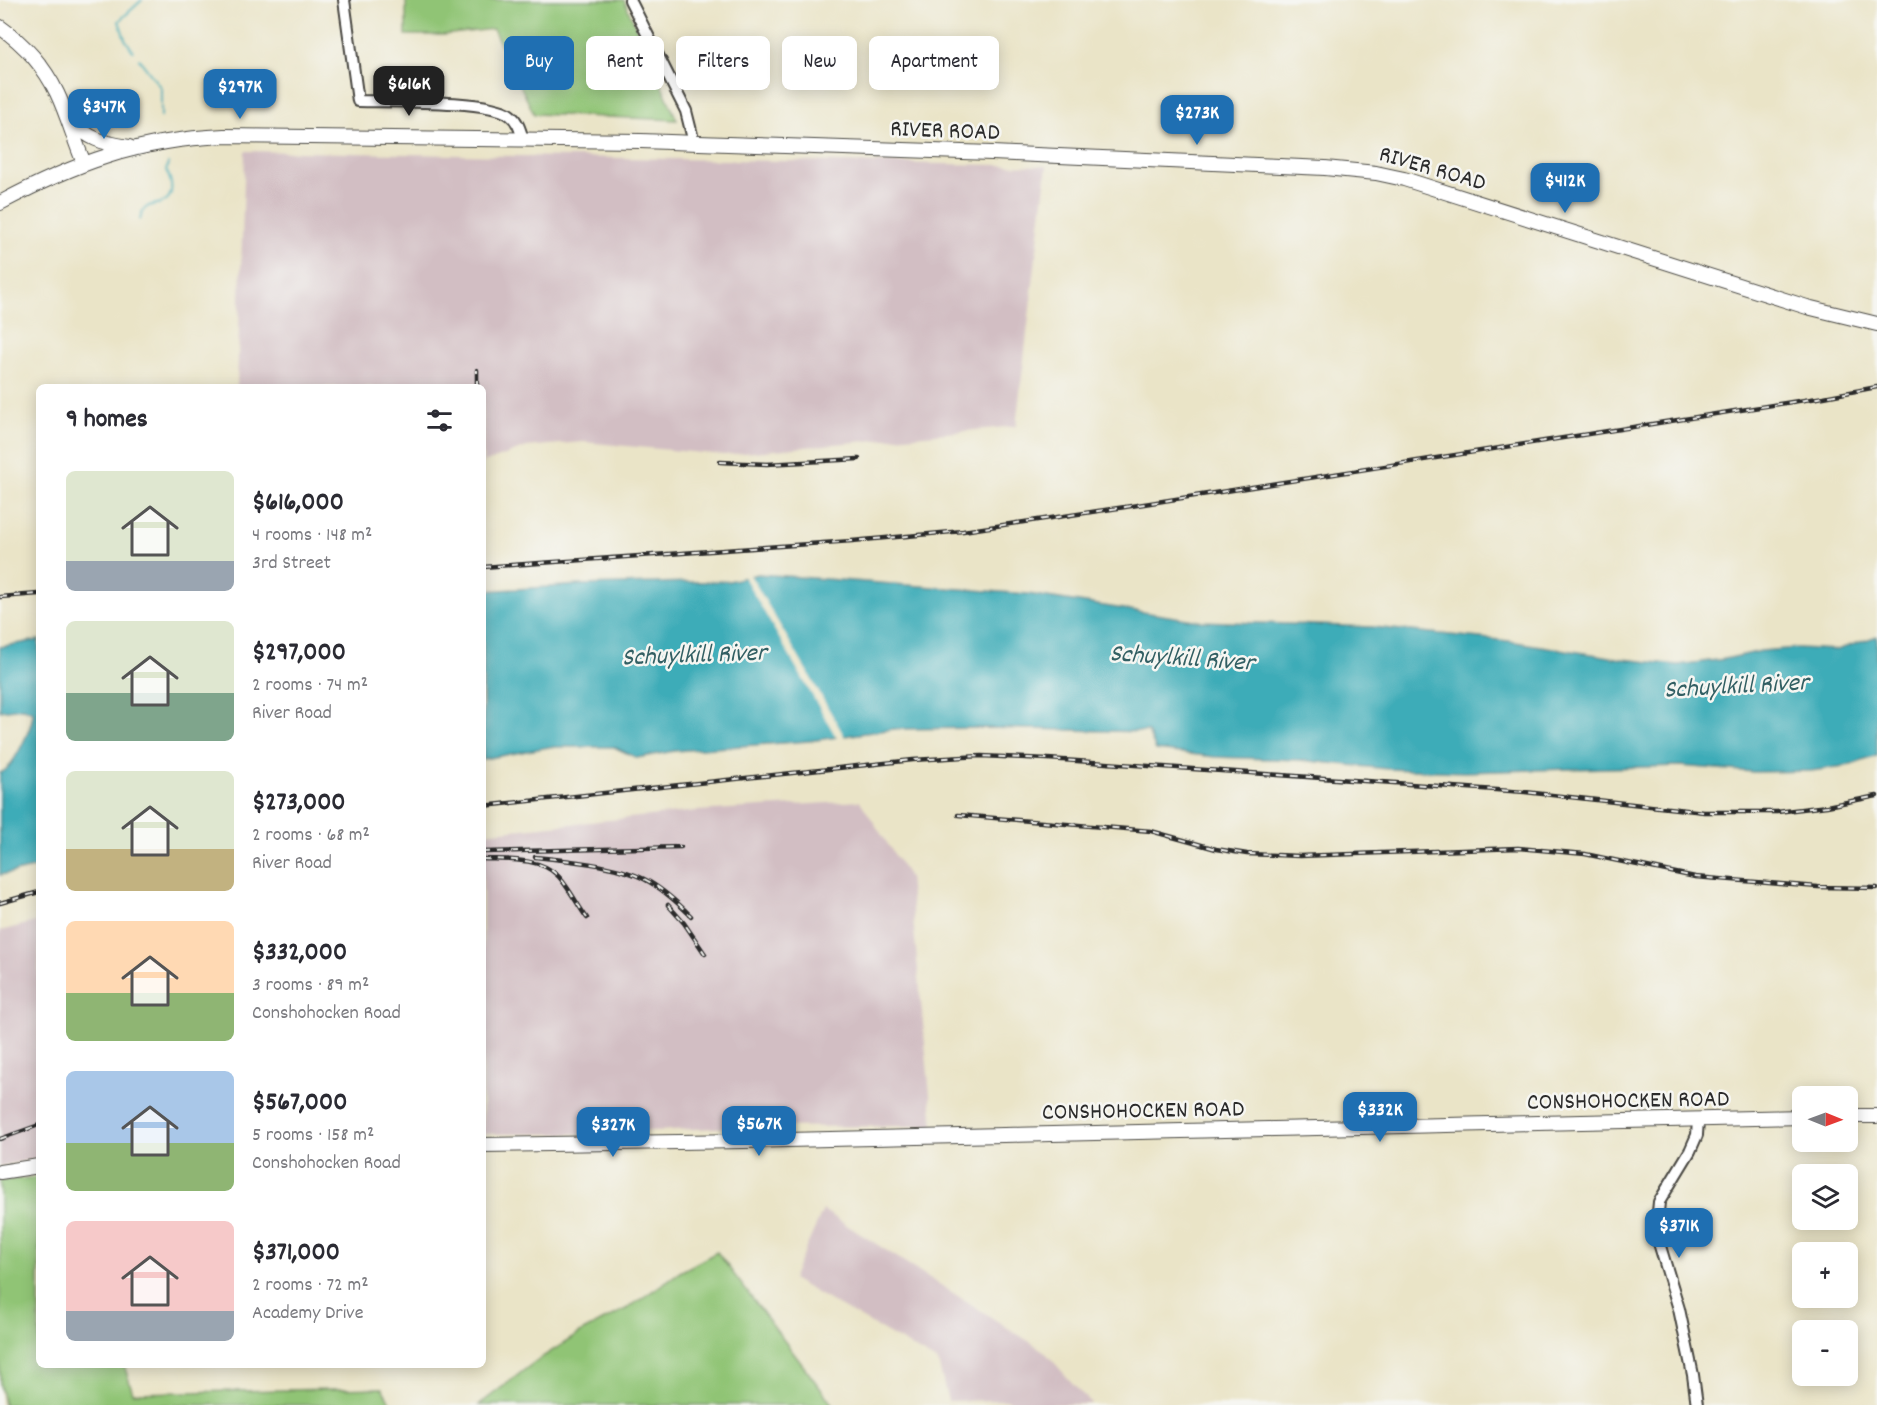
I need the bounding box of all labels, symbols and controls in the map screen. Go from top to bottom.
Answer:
chip: Buy [504,36,574,90]
chip: Rent [586,36,664,90]
chip: Filters [676,36,770,90]
chip: New [782,36,857,90]
chip: Apartment [869,36,999,90]
pin: $616K [367,66,451,117]
pin: $297K [198,69,282,120]
text: $616K [387,71,431,99]
text: $297K [218,74,262,102]
pin: $347K [62,89,146,140]
text: $347K [82,94,126,122]
pin: $273K [1155,95,1239,146]
text: $273K [1175,100,1219,128]
street label: RIVER ROAD [889,113,1000,151]
street label: RIVER ROAD [1375,138,1490,201]
pin: $412K [1523,163,1607,214]
text: $412K [1545,168,1585,196]
text: 9 homes [66,402,148,439]
icon: filters [423,404,456,437]
text: $616,000 [252,485,344,522]
icon: home [114,495,186,567]
text: 4 rooms · 148 m² [252,522,372,550]
text: 3rd Street [252,550,331,578]
text: $297,000 [252,635,346,672]
water label: Schuylkill River [621,635,770,678]
water label: Schuylkill River [1108,636,1259,683]
icon: home [114,645,186,717]
water label: Schuylkill River [1663,665,1813,710]
text: 2 rooms · 74 m² [252,672,368,700]
text: River Road [252,700,332,728]
text: $273,000 [252,785,346,822]
icon: home [114,795,186,867]
text: 2 rooms · 68 m² [252,822,370,850]
text: River Road [252,850,332,878]
text: $332,000 [252,935,347,972]
icon: home [114,945,186,1017]
text: 3 rooms · 89 m² [252,972,369,1000]
text: Conshohocken Road [252,1000,401,1028]
street label: CONSHOHOCKEN ROAD [1527,1083,1730,1121]
text: $567,000 [252,1085,347,1122]
north arrow [1792,1086,1858,1152]
map controls [1792,1086,1858,1386]
pin: $332K [1338,1092,1422,1143]
street label: CONSHOHOCKEN ROAD [1042,1093,1245,1131]
icon: home [114,1095,186,1167]
text: $332K [1357,1097,1403,1125]
pin: $567K [717,1106,801,1157]
pin: $327K [571,1107,655,1158]
text: $567K [736,1111,782,1139]
text: $327K [591,1112,635,1140]
text: 5 rooms · 158 m² [252,1122,374,1150]
text: Conshohocken Road [252,1150,401,1178]
button: layers [1792,1164,1858,1230]
pin: $371K [1637,1208,1721,1259]
text: $371K [1659,1213,1699,1241]
text: $371,000 [252,1235,340,1272]
button: + [1792,1242,1858,1308]
icon: home [114,1245,186,1317]
text: 2 rooms · 72 m² [252,1272,368,1300]
text: Academy Drive [252,1300,363,1328]
button: − [1792,1320,1858,1386]

